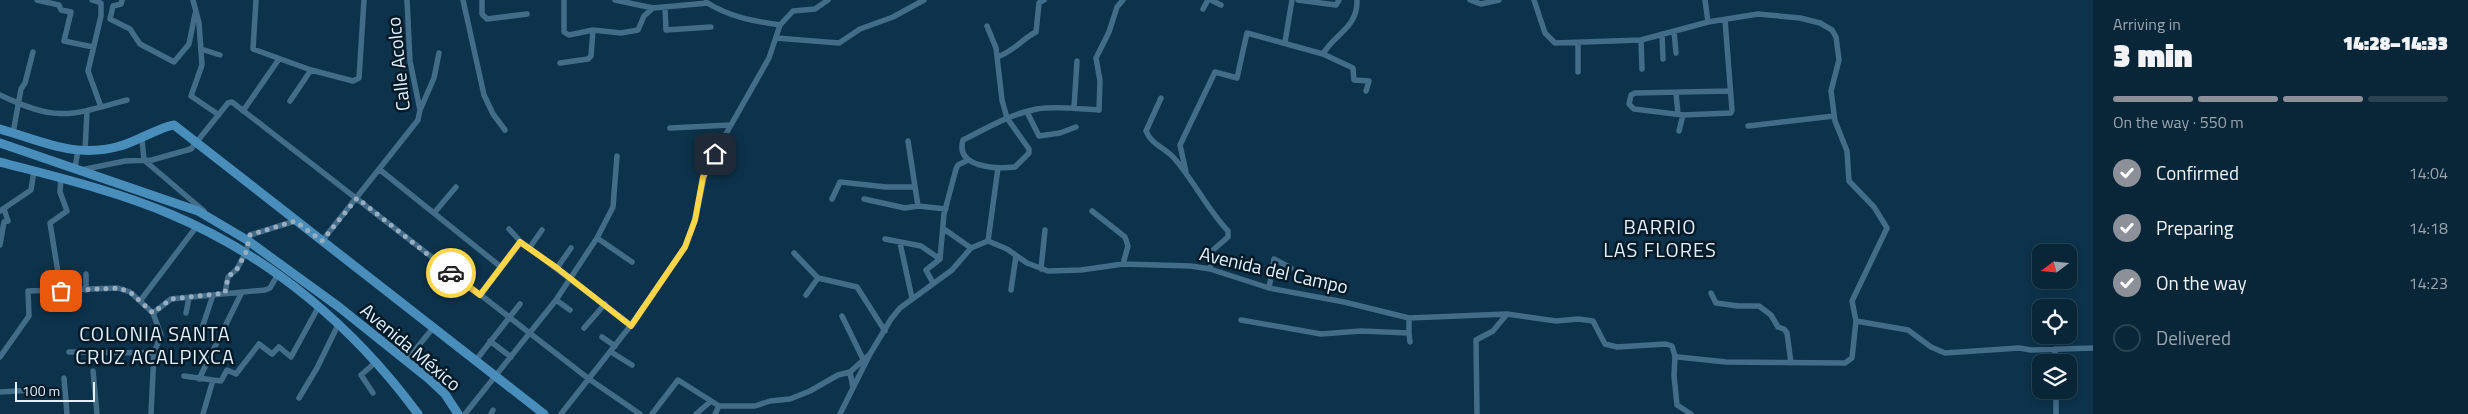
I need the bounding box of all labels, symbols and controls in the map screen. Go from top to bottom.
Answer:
text: Arriving in [2113,12,2181,36]
street label: Calle Acolco [378,16,417,113]
text: 14:28–14:33 [2343,28,2448,57]
text: 3 min [2113,31,2193,79]
text: On the way · 550 m [2113,110,2244,134]
pin [694,133,736,175]
icon: home [701,140,729,168]
text: Confirmed [2156,158,2239,187]
icon: check [2113,159,2141,187]
text: 14:04 [2409,161,2448,185]
district label: BARRIO LAS FLORES [1603,211,1717,265]
text: Preparing [2156,213,2233,242]
icon: check [2113,214,2141,242]
text: 14:18 [2409,216,2448,240]
street label: Avenida del Campo [1197,238,1351,301]
north arrow [2032,244,2078,289]
map controls [2032,244,2077,399]
courier [426,248,476,298]
icon: car [437,259,465,287]
text: On the way [2156,268,2247,297]
icon: check [2113,269,2141,297]
pin [40,270,82,312]
text: 14:23 [2409,271,2448,295]
icon: bag [47,277,75,305]
street label: Avenida México [355,296,468,398]
button: locate [2032,299,2077,344]
district label: COLONIA SANTA CRUZ ACALPIXCA [75,318,235,372]
text: Delivered [2156,323,2231,352]
button: layers [2032,354,2077,399]
scale bar [15,379,95,402]
text: 100 m [22,380,60,401]

